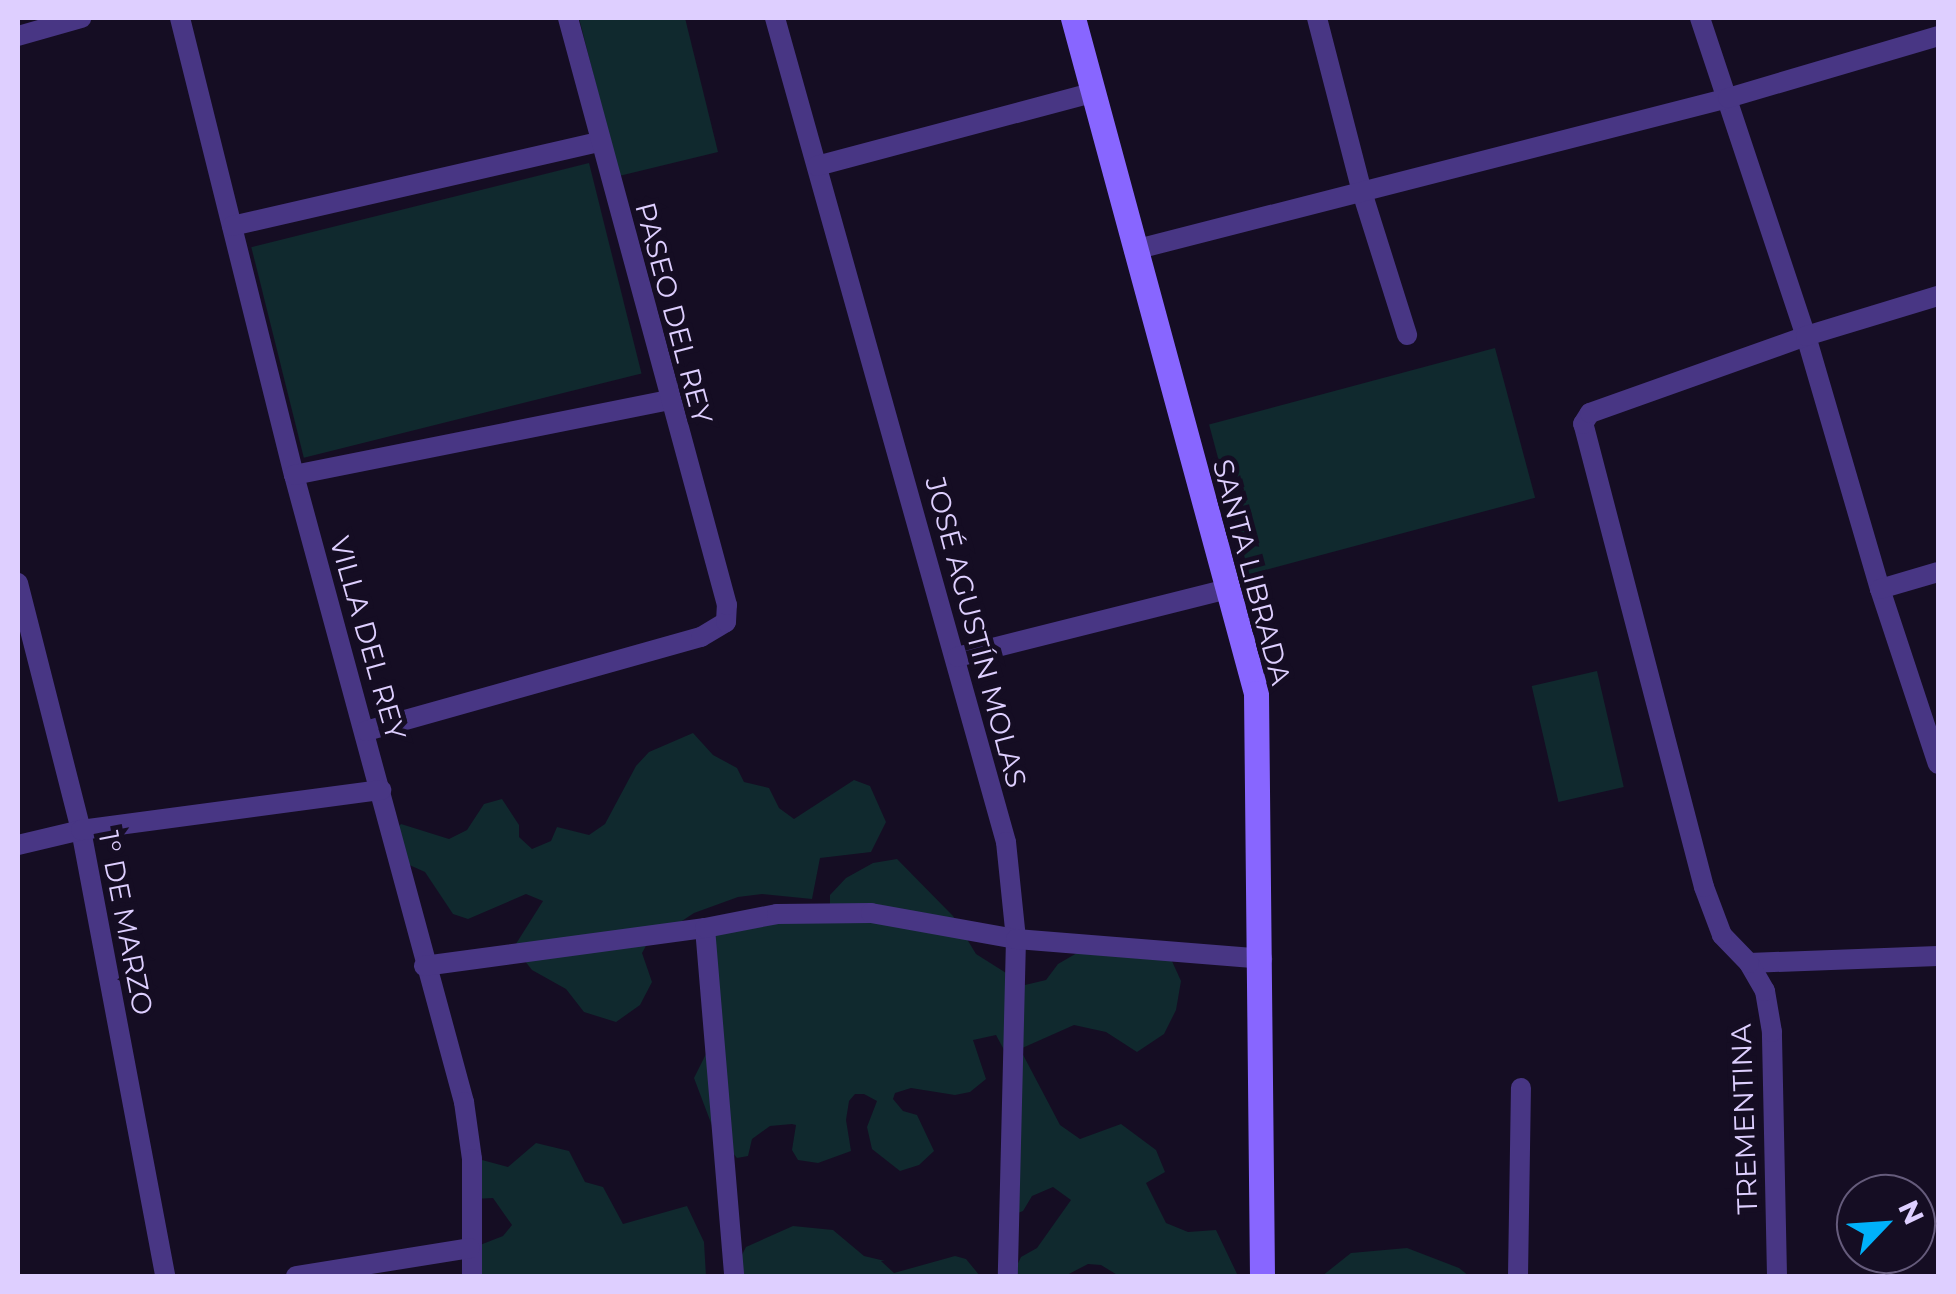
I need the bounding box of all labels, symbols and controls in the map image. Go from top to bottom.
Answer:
street label: PASEO DEL REY [628,199,720,427]
street label: SANTA LIBRADA [1206,456,1298,688]
street label: JOSÉ AGUSTÍN MOLAS [918,473,1034,791]
street label: VILLA DEL REY [323,532,413,744]
street label: 1° DE MARZO [92,828,160,1018]
street label: TREMENTINA [1724,1023,1764,1215]
north arrow [1836,1174,1936,1274]
text: N [1891,1195,1932,1230]

